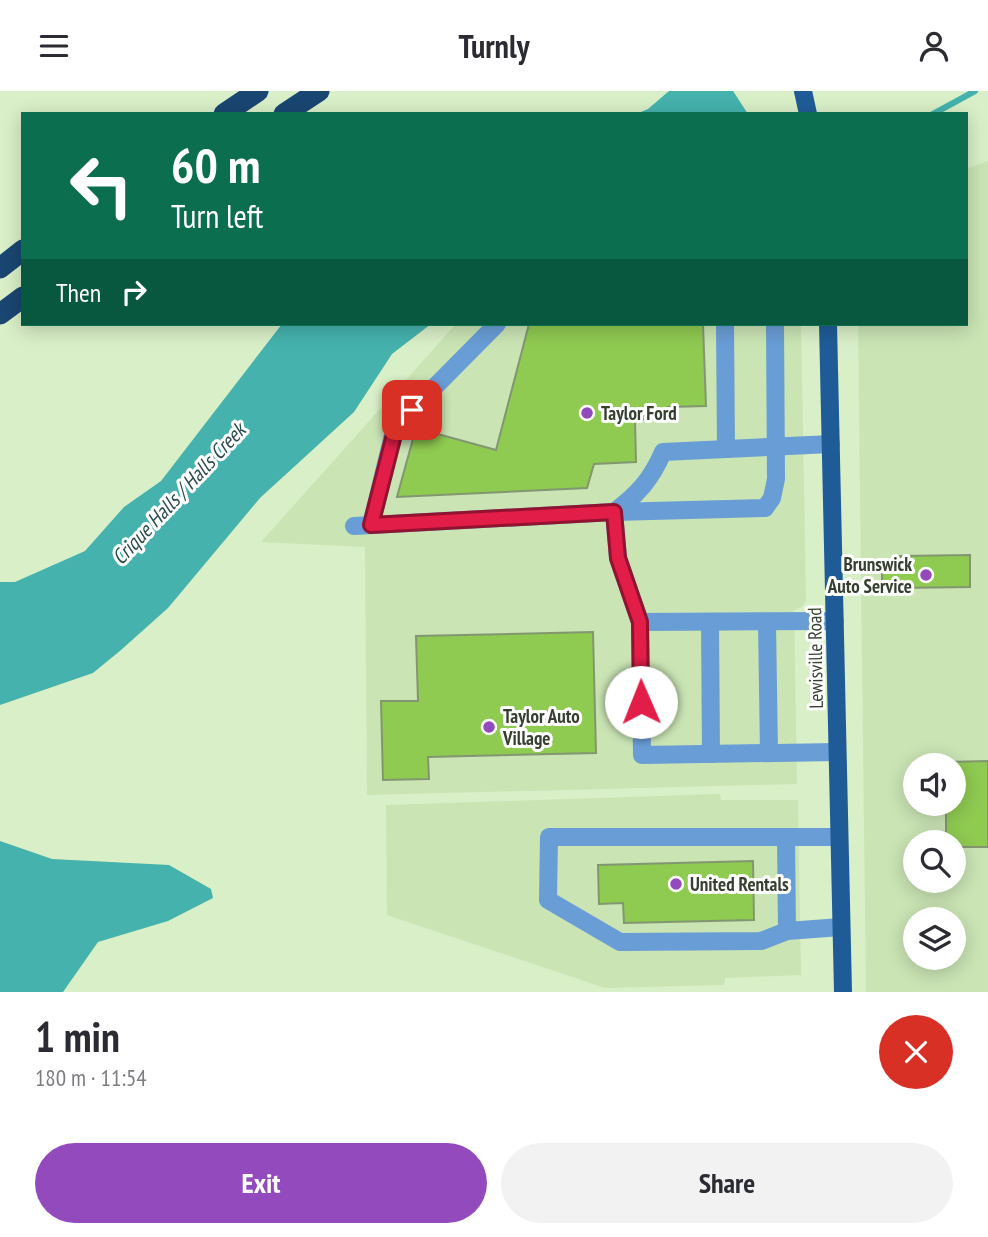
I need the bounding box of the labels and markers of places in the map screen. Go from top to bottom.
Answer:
pin [382,380,442,440]
place label: Taylor Ford [601,401,677,425]
marker: Taylor Ford [579,405,595,421]
place label: Brunswick Auto Service [827,552,912,598]
marker: Brunswick Auto Service [918,567,934,583]
place label: Taylor Auto Village [502,704,580,750]
marker: Taylor Auto Village [481,719,497,735]
place label: United Rentals [690,872,789,896]
marker: United Rentals [668,876,684,892]

